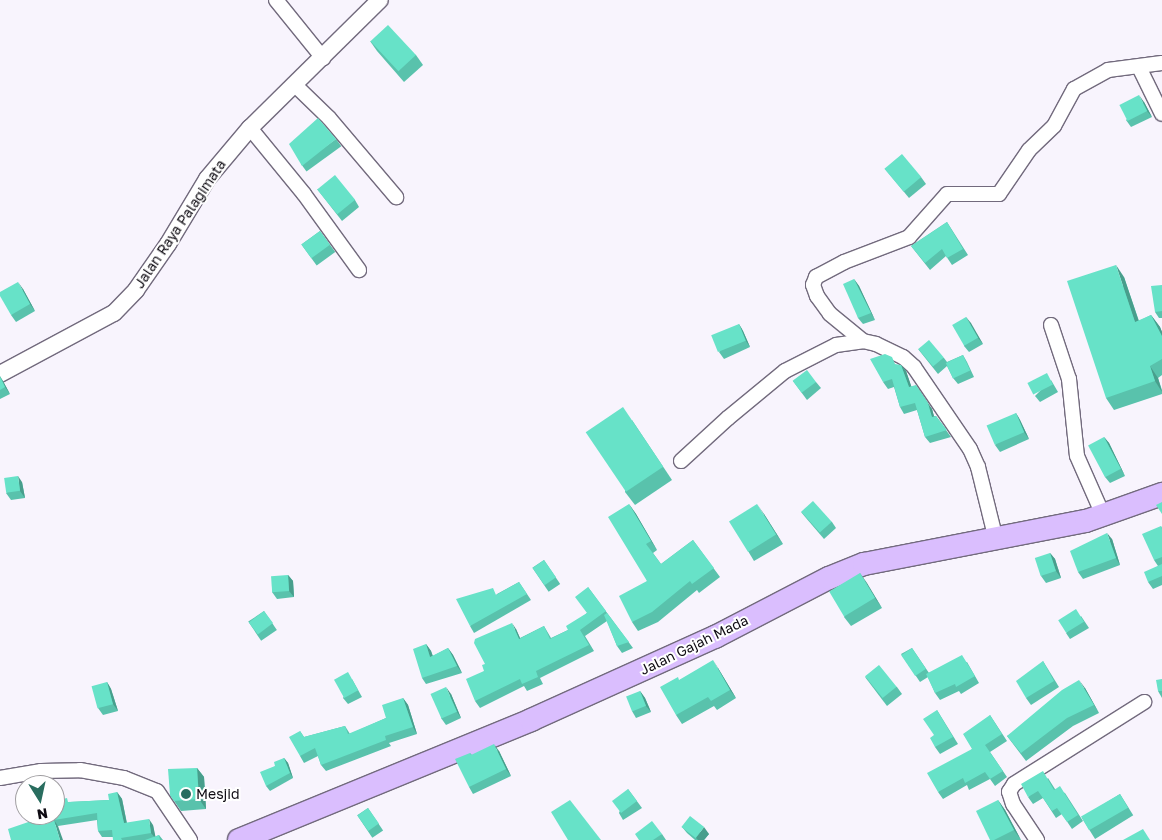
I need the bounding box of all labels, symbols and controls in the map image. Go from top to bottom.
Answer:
street label: Jalan Raya Palagimata [131,157,229,291]
street label: Jalan Gajah Mada [637,612,751,678]
north arrow [15,775,65,825]
place label: Mesjid [196,786,240,802]
marker: Mesjid [180,788,192,800]
text: N [36,805,49,824]

